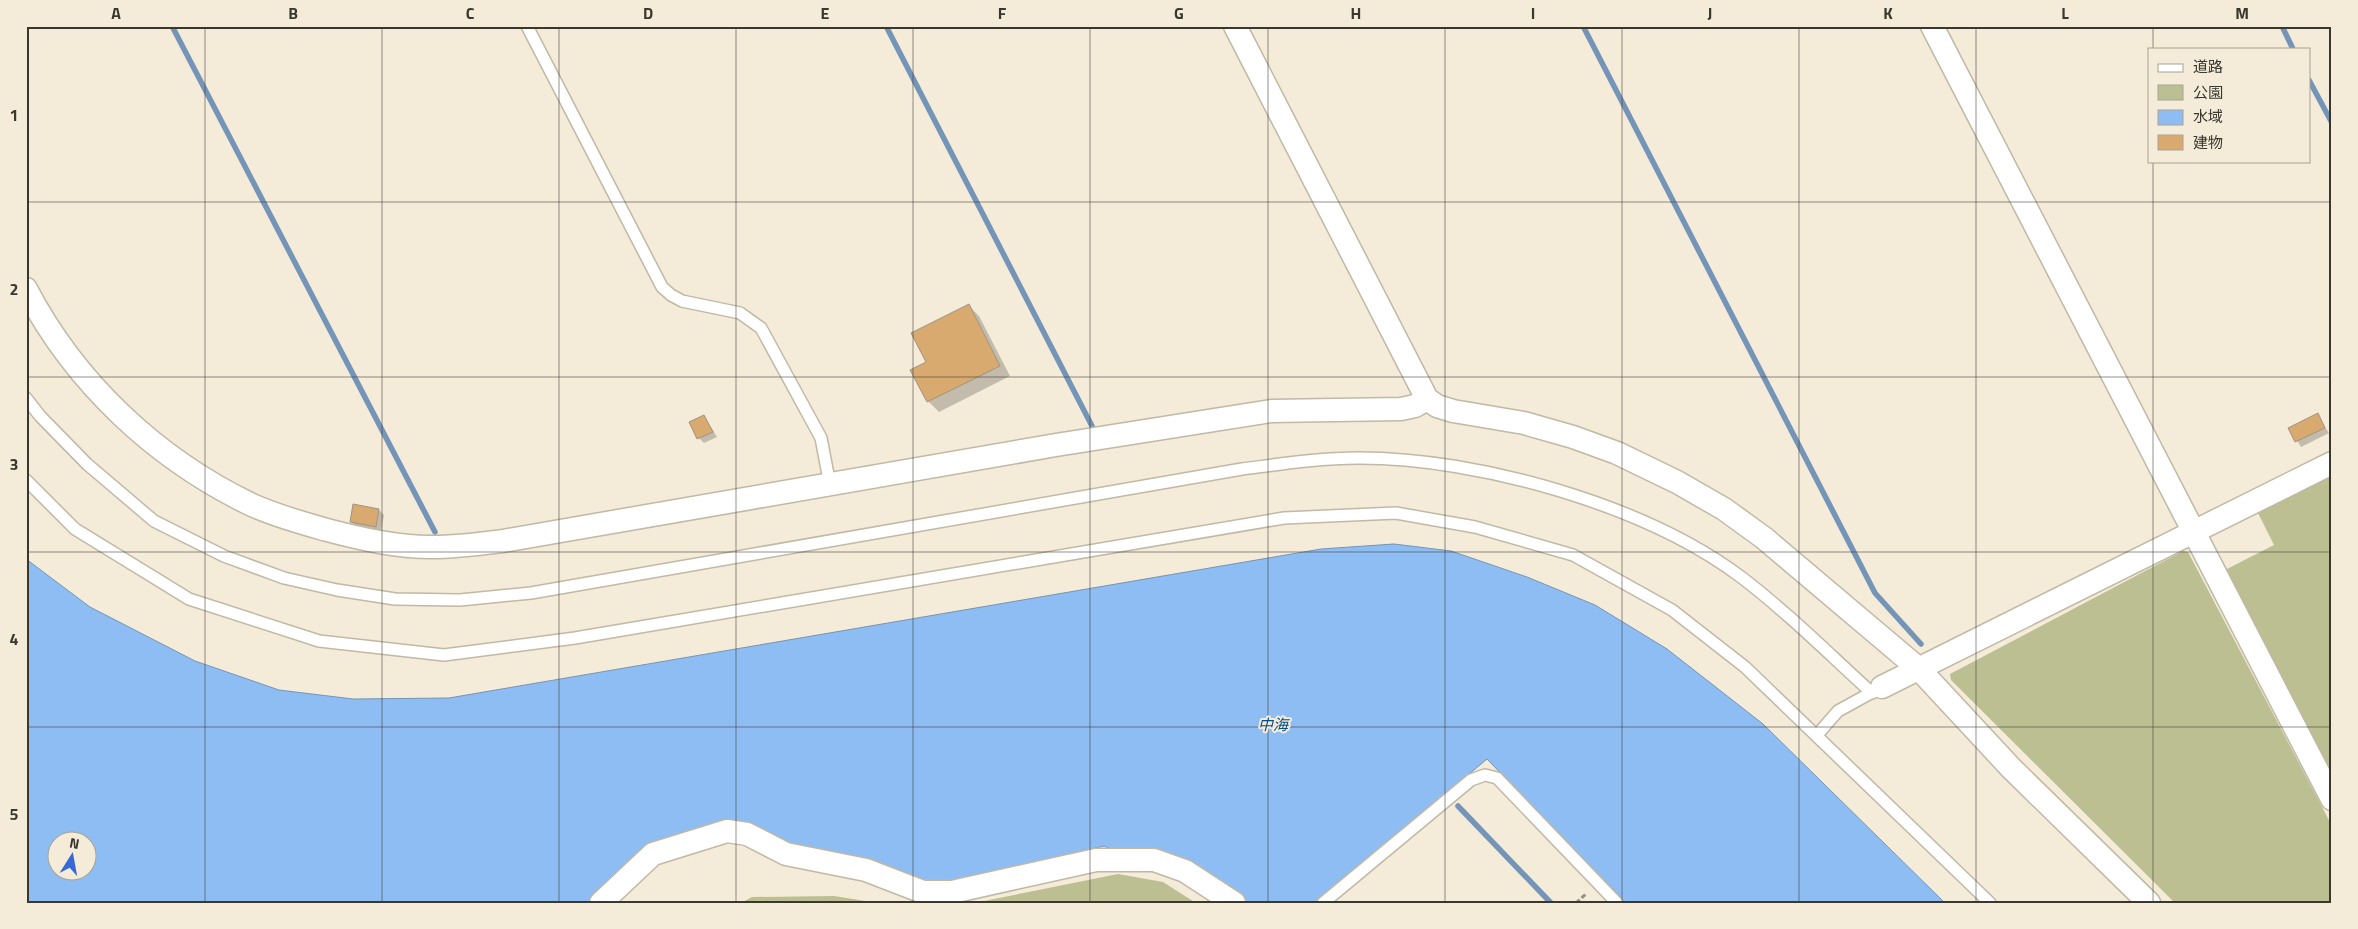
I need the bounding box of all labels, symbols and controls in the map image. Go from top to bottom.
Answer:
text: A [111,1,121,25]
text: B [288,1,298,25]
text: C [466,1,475,25]
text: D [643,1,653,25]
text: E [821,1,830,25]
text: F [998,1,1007,25]
text: G [1174,1,1184,25]
text: H [1351,1,1361,25]
text: I [1531,1,1535,25]
text: J [1708,1,1712,25]
text: K [1883,1,1893,25]
text: L [2061,1,2069,25]
text: M [2235,1,2249,25]
legend [2148,48,2310,162]
text: 道路 [2193,55,2223,78]
text: 公園 [2193,81,2223,104]
text: 1 [10,103,18,127]
text: 水域 [2193,105,2223,128]
text: 建物 [2193,131,2223,154]
text: 2 [10,277,18,301]
text: 3 [10,452,18,476]
text: 4 [10,627,19,651]
water label: 中海 [1258,713,1290,736]
text: 5 [10,802,19,826]
north arrow [48,832,98,882]
text: N [68,832,81,854]

